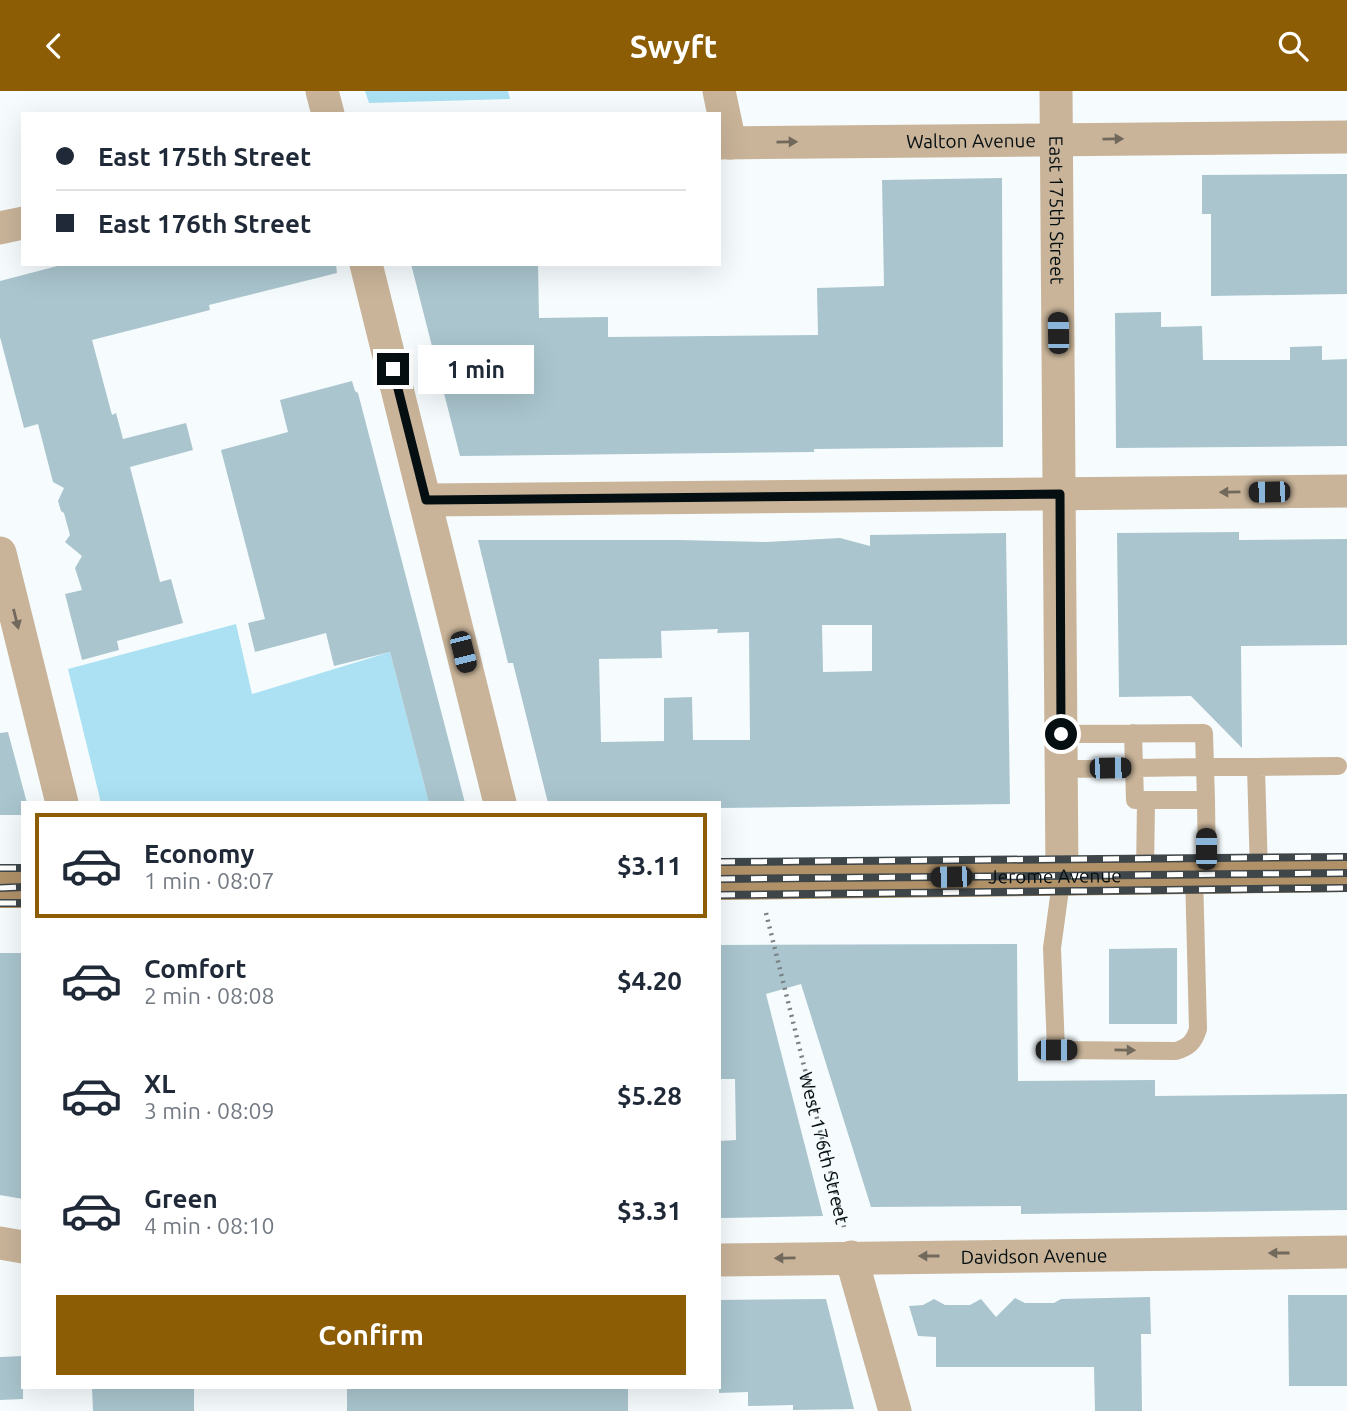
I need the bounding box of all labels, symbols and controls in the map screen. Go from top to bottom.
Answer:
icon: back [35,27,73,65]
icon: search [1274,27,1312,65]
text: Swyft [630,28,717,64]
street label: Walton Avenue [906,129,1036,152]
one-way arrow [1102,133,1124,145]
one-way arrow [777,136,799,148]
street label: East 175th Street [1045,136,1068,285]
text: East 175th Street [98,142,311,171]
text: East 176th Street [98,209,311,238]
car [1048,312,1069,354]
callout: 1 min [418,345,533,393]
route end [377,353,409,385]
text: 1 min [447,357,505,382]
car [1248,481,1291,503]
one-way arrow [1219,486,1241,498]
one-way arrow [11,608,22,630]
car [448,629,479,675]
route start [1045,718,1077,750]
car [1089,757,1132,779]
car [1196,828,1217,870]
icon: car [60,834,123,897]
text: Economy [144,839,254,868]
text: $3.11 [617,851,682,880]
street label: Jerome Avenue [988,864,1122,887]
car [930,866,973,888]
text: 1 min · 08:07 [144,868,275,893]
icon: car [60,949,123,1012]
text: Comfort [144,954,247,983]
text: $4.20 [617,966,682,995]
text: 2 min · 08:08 [144,983,275,1008]
car [1036,1040,1078,1061]
one-way arrow [1114,1044,1136,1056]
icon: car [60,1064,123,1127]
text: XL [144,1069,175,1098]
street label: West 176th Street [795,1070,854,1227]
text: $5.28 [617,1081,682,1110]
text: 3 min · 08:09 [144,1098,275,1123]
icon: car [60,1179,123,1242]
text: Green [144,1184,218,1213]
text: $3.31 [617,1196,682,1225]
text: 4 min · 08:10 [144,1213,275,1238]
street label: Davidson Avenue [960,1244,1108,1268]
one-way arrow [1268,1247,1290,1259]
one-way arrow [918,1250,940,1262]
one-way arrow [774,1253,796,1264]
button: Confirm [56,1295,686,1375]

